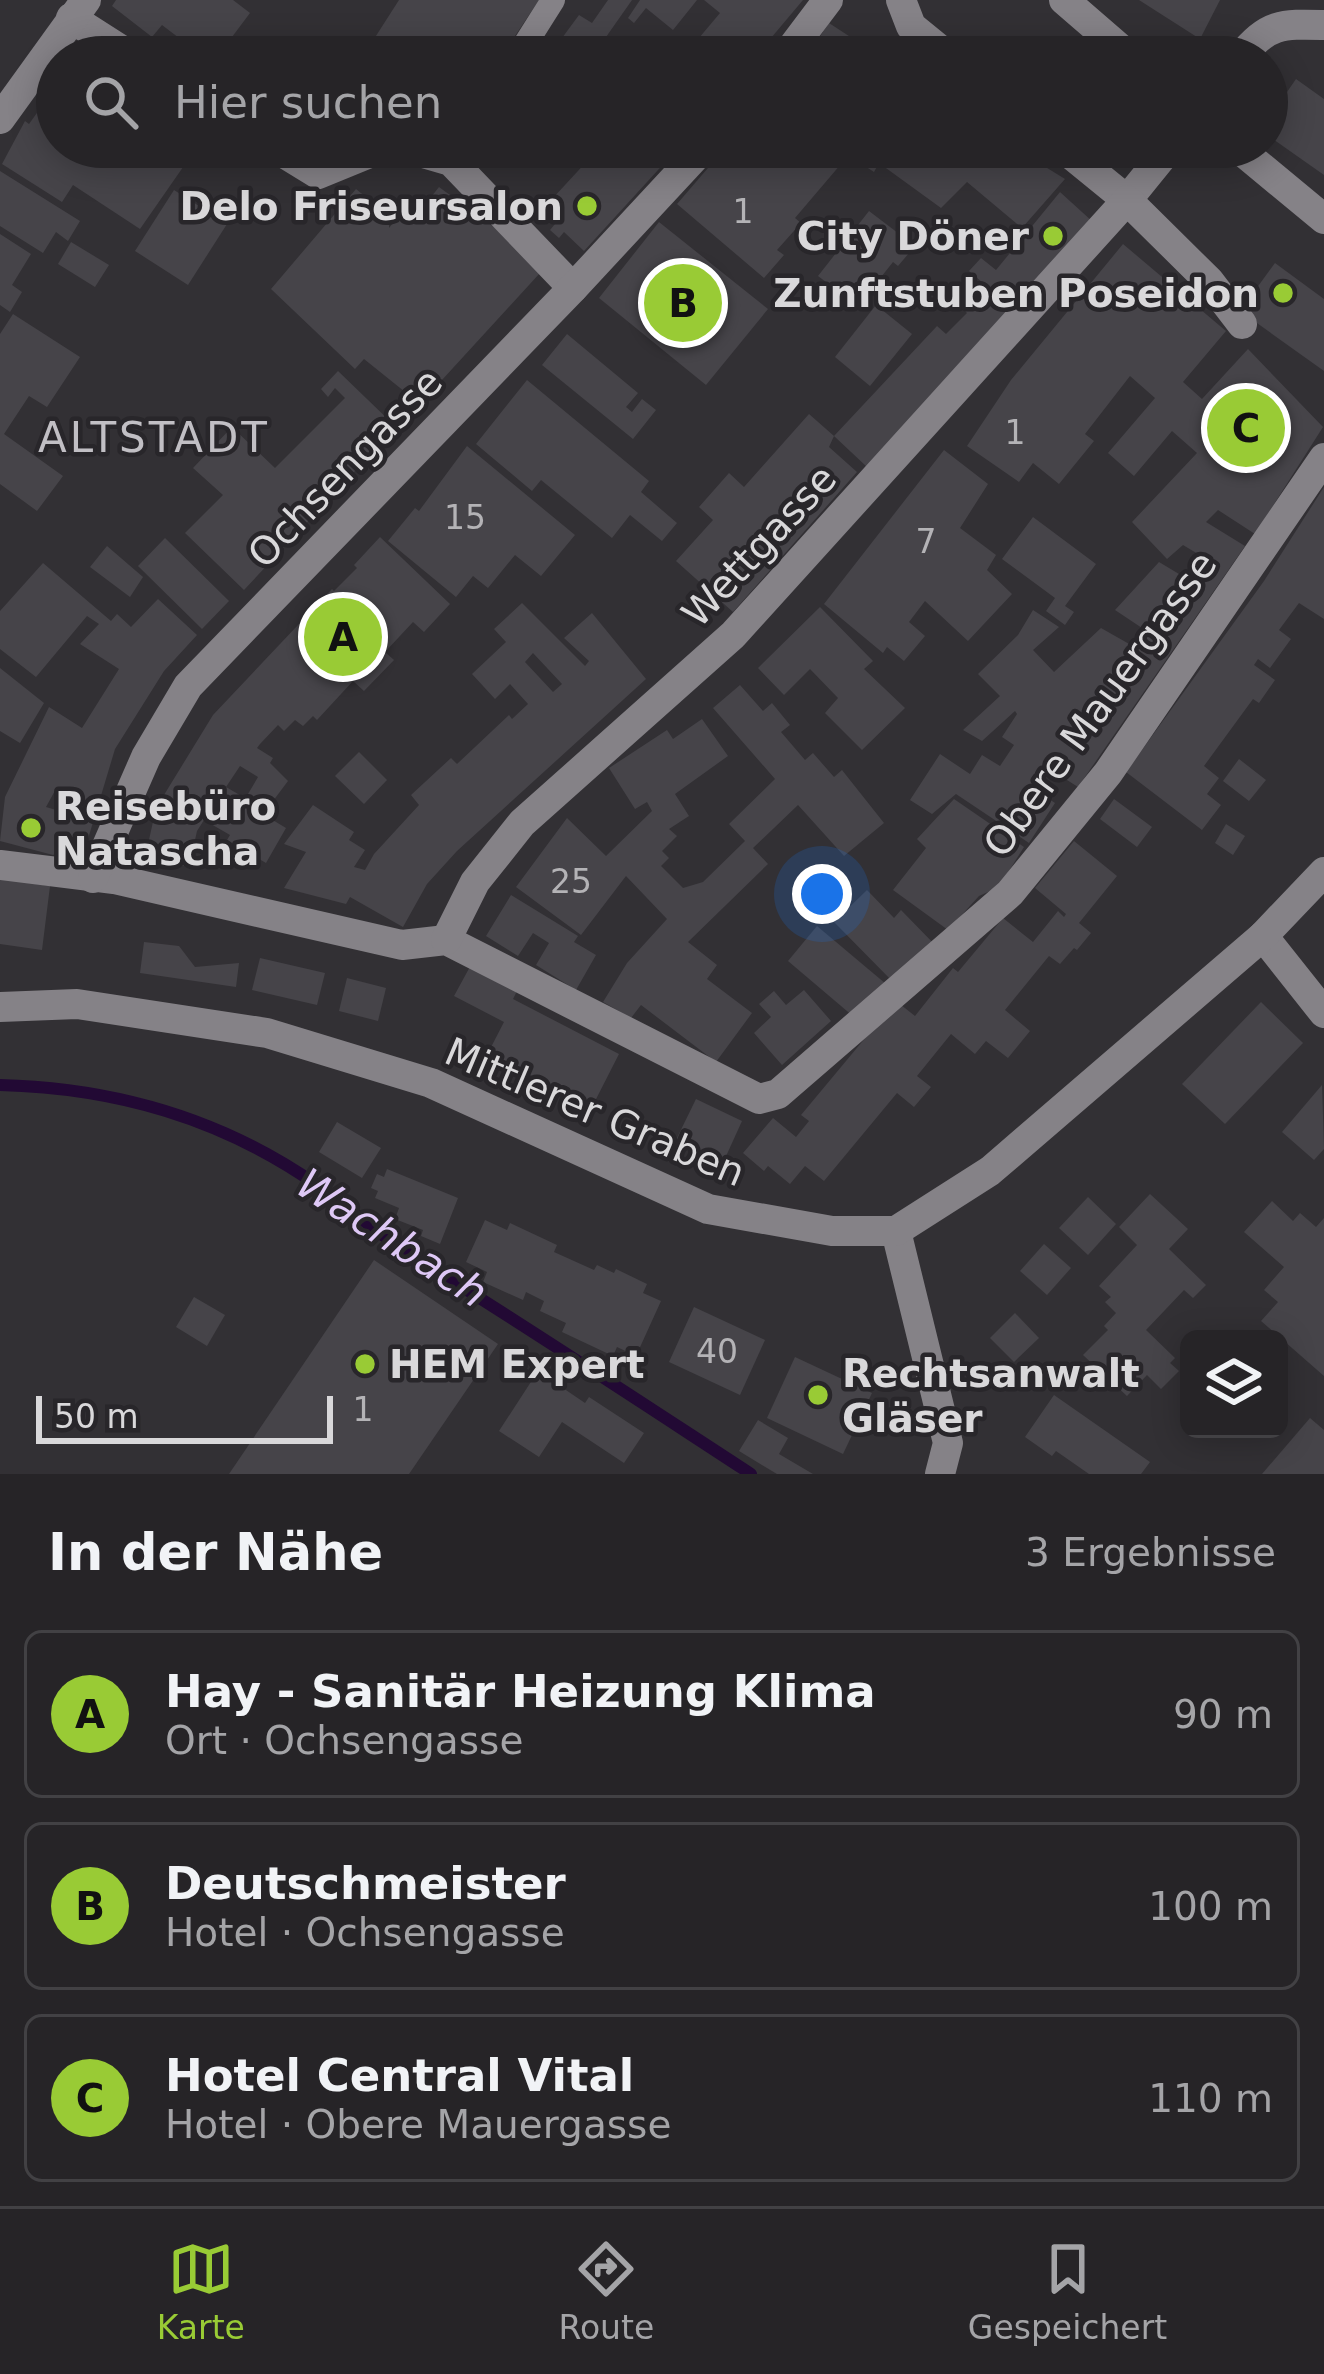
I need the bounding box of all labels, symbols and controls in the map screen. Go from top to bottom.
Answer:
search box [36,36,1288,168]
icon: search [78,69,144,135]
text: Hier suchen [174,76,442,129]
place label: Delo Friseursalon [180,184,563,229]
house number: 1 [733,192,754,231]
marker: Delo Friseursalon [574,193,600,219]
place label: City Döner [797,214,1030,259]
marker: City Döner [1040,223,1066,249]
pin: B [644,258,722,348]
place label: Zunftstuben Poseidon [773,271,1259,316]
marker: Zunftstuben Poseidon [1270,280,1296,306]
street label: Ochsengasse [239,359,451,577]
pin: C [1207,383,1285,473]
district label: ALTSTADT [38,413,270,462]
house number: 1 [1005,413,1026,452]
street label: Wettgasse [673,456,845,636]
house number: 15 [444,498,486,537]
house number: 7 [916,522,937,561]
street label: Obere Mauergasse [974,543,1226,865]
pin: A [304,592,382,682]
place label: Reisebüro Natascha [55,784,276,874]
marker: Reisebüro Natascha [18,815,44,841]
house number: 25 [550,862,592,901]
your location [792,864,852,924]
street label: Mittlerer Graben [438,1029,752,1195]
water label: Wachbach [288,1158,496,1318]
map controls [1180,1330,1288,1438]
button: layers [1180,1330,1288,1438]
house number: 40 [696,1332,738,1371]
place label: HEM Expert [389,1342,645,1387]
marker: HEM Expert [352,1351,378,1377]
place label: Rechtsanwalt Gläser [842,1351,1140,1441]
marker: Rechtsanwalt Gläser [805,1382,831,1408]
scale bar [36,1390,333,1443]
house number: 1 [353,1390,374,1429]
text: 50 m [54,1397,139,1436]
text: In der Nähe [48,1523,383,1582]
text: 3 Ergebnisse [1025,1530,1276,1575]
text: Hay - Sanitär Heizung Klima [165,1665,876,1718]
text: A [75,1692,105,1737]
text: 90 m [1173,1692,1273,1737]
text: Ort · Ochsengasse [165,1718,523,1763]
text: Deutschmeister [165,1857,566,1910]
text: B [75,1884,105,1929]
text: 100 m [1148,1884,1273,1929]
text: Hotel · Ochsengasse [165,1910,565,1955]
text: Hotel Central Vital [165,2049,634,2102]
text: C [76,2076,104,2121]
text: 110 m [1148,2076,1273,2121]
text: Hotel · Obere Mauergasse [165,2102,671,2147]
tab: Karte [157,2236,245,2347]
tab: Route [558,2236,654,2347]
tab: Gespeichert [968,2236,1167,2347]

